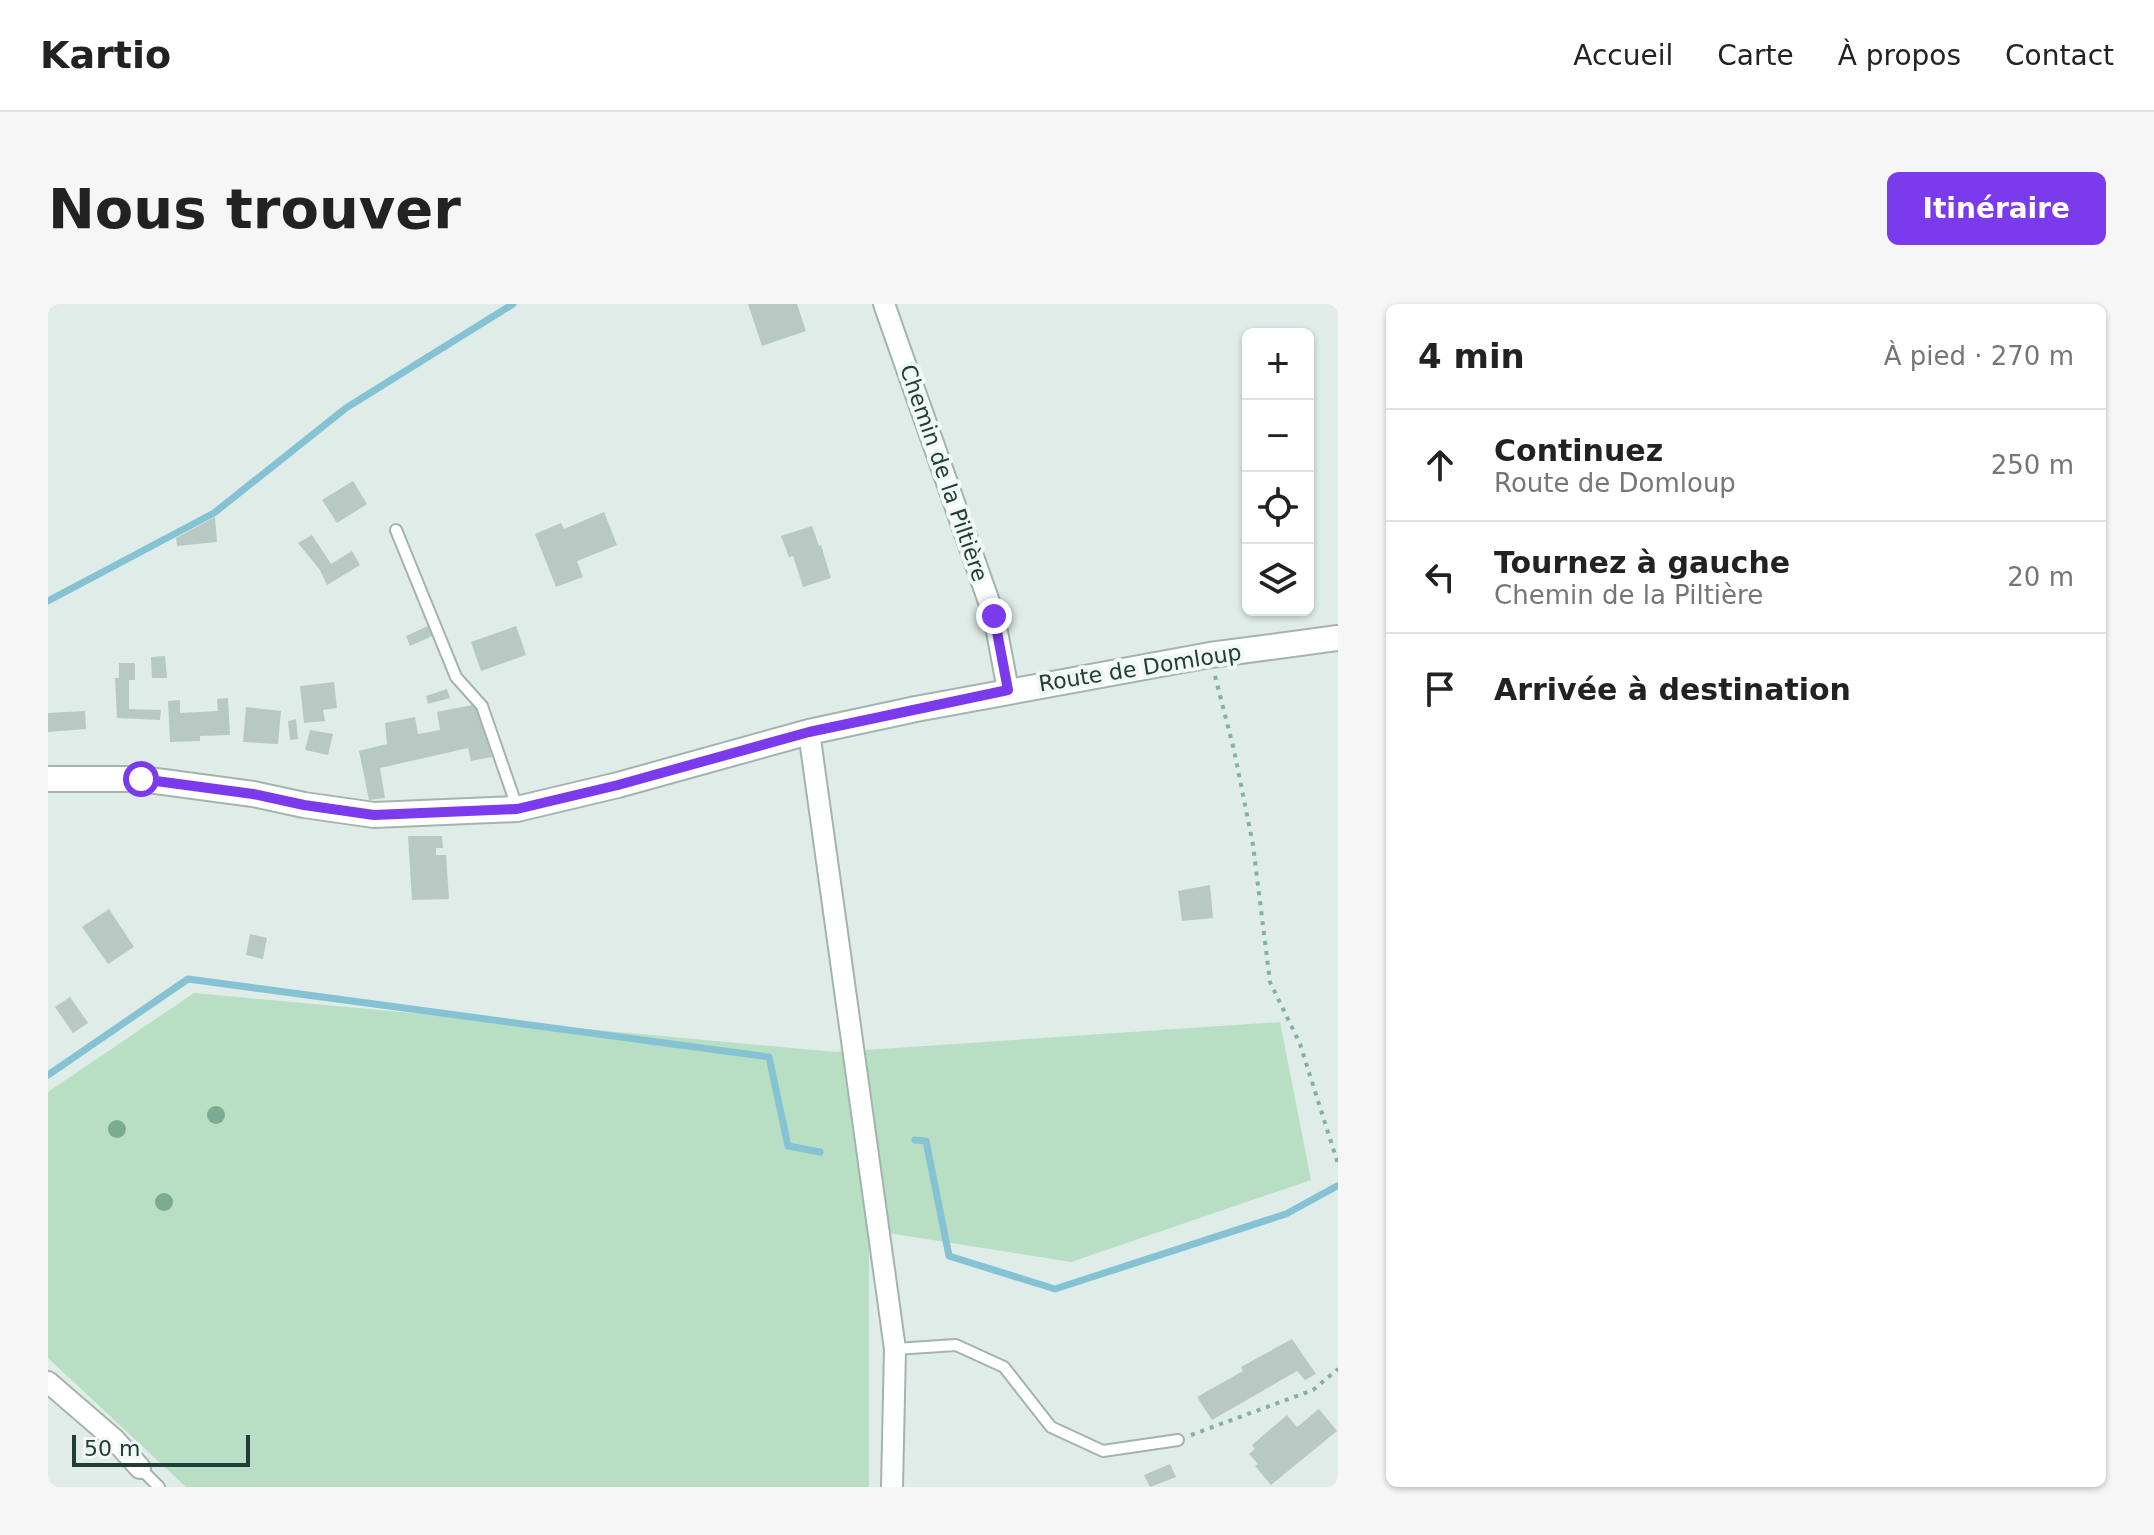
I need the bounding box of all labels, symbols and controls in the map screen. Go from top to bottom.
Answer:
text: Kartio [40,33,171,77]
text: Accueil [1573,39,1673,72]
text: Carte [1717,39,1794,72]
text: À propos [1838,39,1961,72]
text: Contact [2005,39,2114,72]
button: Itinéraire [1887,172,2106,245]
text: Nous trouver [48,176,461,241]
map controls [1242,328,1314,616]
button: + [1242,328,1314,400]
text: 4 min [1418,336,1525,376]
text: À pied · 270 m [1884,341,2074,371]
street label: Chemin de la Piltière [895,361,993,585]
button: − [1242,400,1314,472]
text: Continuez [1494,433,1663,468]
icon: ahead [1418,443,1462,487]
text: 250 m [1991,450,2074,480]
text: Route de Domloup [1494,468,1736,498]
button: locate [1242,472,1314,544]
button: layers [1242,544,1314,616]
text: Tournez à gauche [1494,545,1790,580]
icon: left [1418,555,1462,599]
text: 20 m [2007,562,2074,592]
text: Chemin de la Piltière [1494,580,1763,610]
route end [976,598,1012,634]
street label: Route de Domloup [1037,640,1243,696]
icon: arrive [1418,667,1462,711]
text: Arrivée à destination [1494,672,1851,707]
route start [123,761,159,797]
scale bar [72,1431,250,1467]
text: 50 m [84,1436,140,1461]

